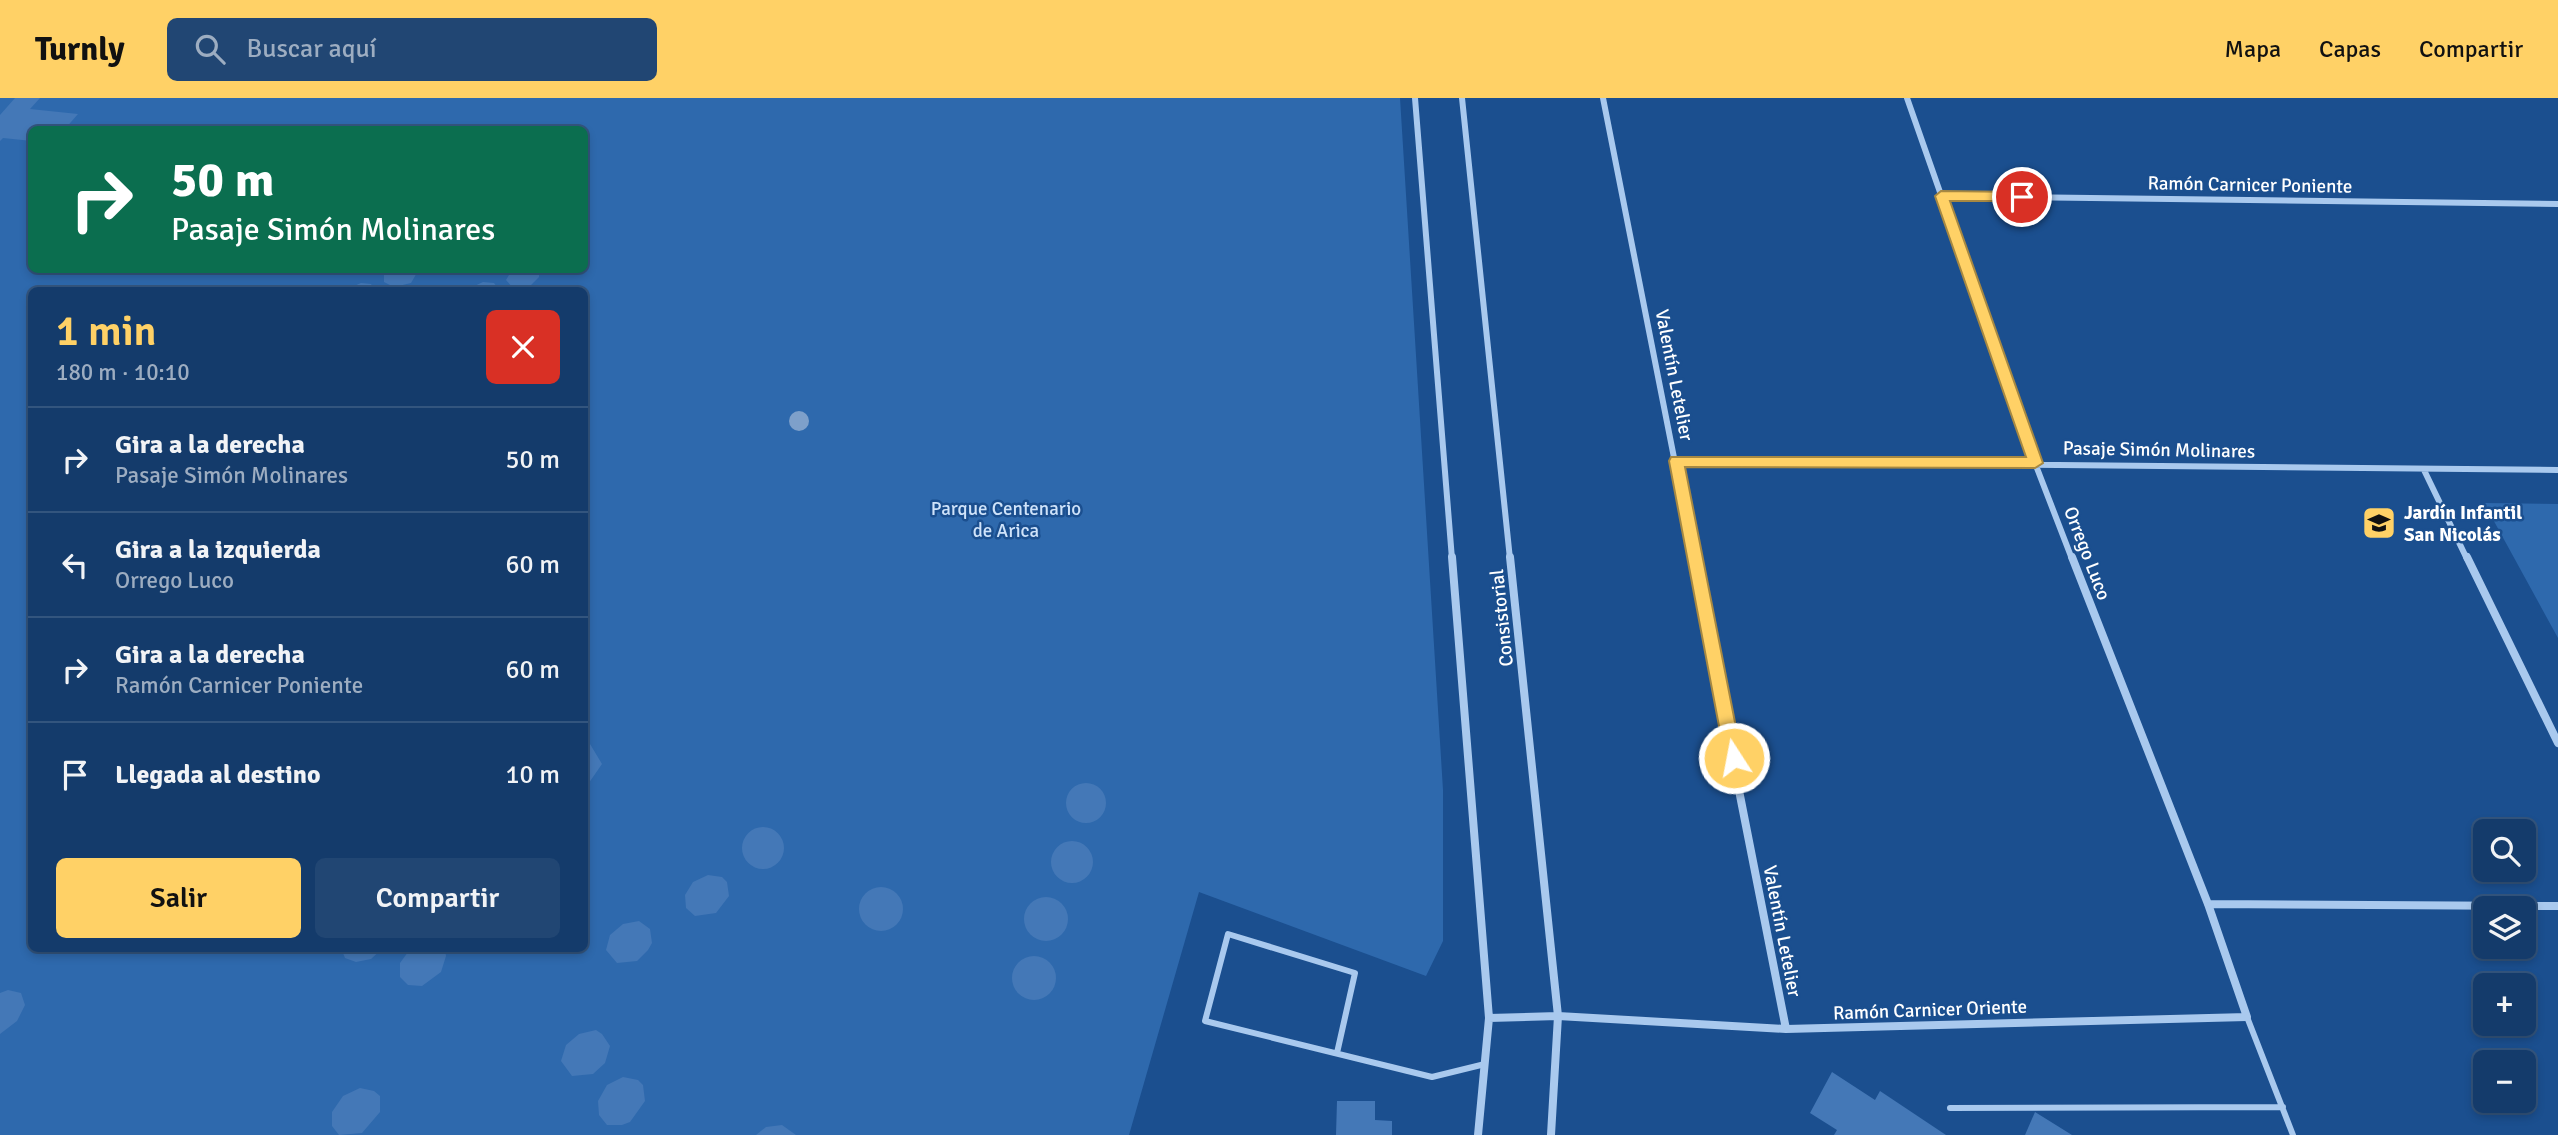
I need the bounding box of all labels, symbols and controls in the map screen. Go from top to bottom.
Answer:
search box [167,18,657,81]
text: Turnly [35,29,125,70]
icon: search [191,30,229,68]
text: Buscar aquí [247,33,377,65]
text: Mapa [2225,34,2281,64]
text: Capas [2319,34,2381,64]
text: Compartir [2419,34,2523,64]
text: 50 m [171,150,274,210]
icon: right [56,154,147,245]
pin [1992,167,2052,227]
street label: Ramón Carnicer Poniente [2147,171,2353,199]
icon: arrive [2003,178,2041,216]
text: Pasaje Simón Molinares [171,210,495,249]
text: 1 min [56,306,157,357]
street label: Valentín Letelier [1649,307,1699,443]
button: close [486,310,560,384]
text: 180 m · 10:10 [56,358,190,387]
text: Gira a la derecha [115,429,305,461]
street label: Pasaje Simón Molinares [2063,436,2255,464]
icon: right [56,441,94,479]
text: 50 m [505,444,560,476]
text: Pasaje Simón Molinares [115,461,348,490]
park label: Parque Centenario de Arica [931,497,1081,543]
place label: Jardín Infantil San Nicolás [2404,501,2522,547]
street label: Orrego Luco [2058,503,2116,604]
school or university icon: Jardín Infantil San Nicolás [2360,504,2398,542]
text: Gira a la izquierda [115,534,321,566]
icon: left [56,546,94,584]
text: 60 m [505,549,560,581]
text: Orrego Luco [115,566,234,595]
street label: Consistorial [1485,568,1519,668]
text: Gira a la derecha [115,639,305,671]
icon: right [56,651,94,689]
text: 60 m [505,654,560,686]
text: Ramón Carnicer Poniente [115,671,363,700]
position arrow [1697,721,1771,795]
icon: arrive [56,756,94,794]
text: Llegada al destino [115,759,321,791]
text: 10 m [505,759,560,791]
map controls [2473,819,2536,1113]
button: search [2473,819,2536,882]
button: Salir [56,858,301,938]
button: Compartir [315,858,560,938]
street label: Valentín Letelier [1757,863,1807,999]
button: layers [2473,896,2536,959]
button: + [2473,973,2536,1036]
street label: Ramón Carnicer Oriente [1833,995,2028,1025]
button: − [2473,1050,2536,1113]

